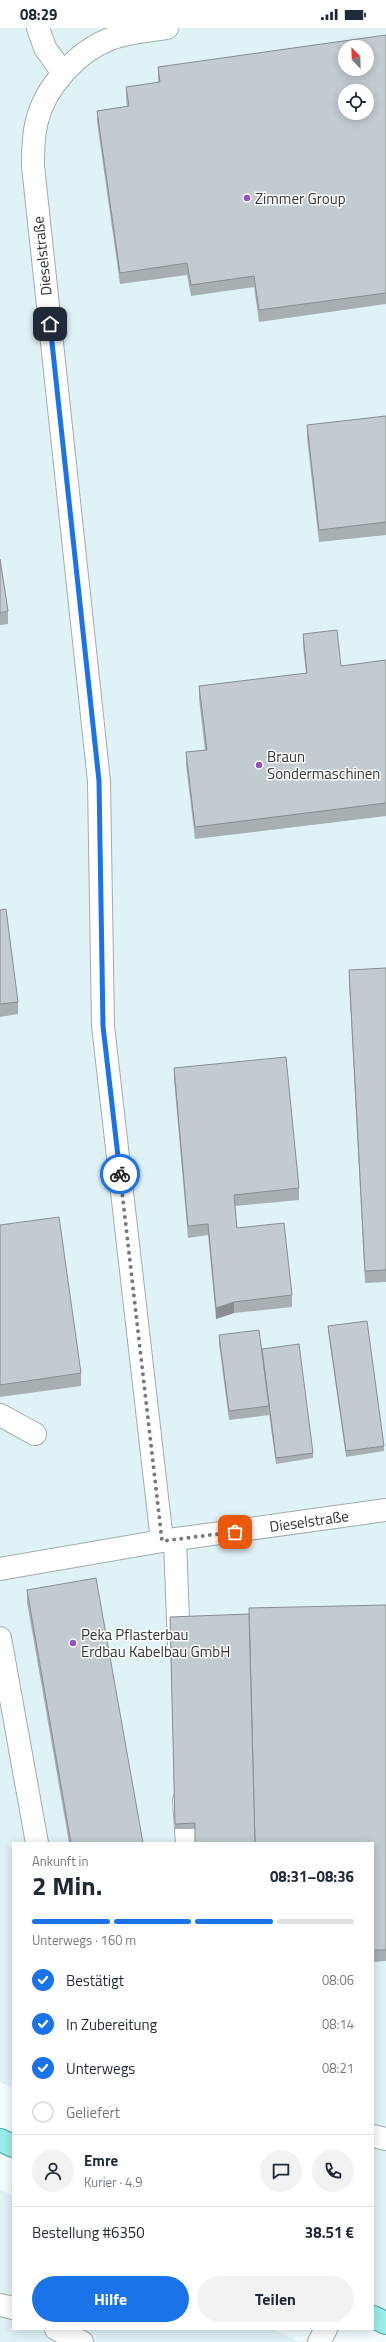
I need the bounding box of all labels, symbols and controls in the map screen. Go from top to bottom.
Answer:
text: 08:29 [20,3,57,26]
north arrow [338,40,374,76]
map controls [338,40,374,120]
button: locate [338,84,374,120]
place label: Zimmer Group [255,187,346,210]
marker: Zimmer Group [242,193,252,203]
street label: Dieselstraße [26,215,58,297]
pin [33,307,67,341]
icon: home [39,313,61,335]
place label: Braun Sondermaschinen [267,745,380,785]
marker: Braun Sondermaschinen [254,760,264,770]
courier [100,1154,140,1194]
icon: bike [109,1163,131,1185]
street label: Dieselstraße [268,1504,350,1538]
pin [218,1515,252,1549]
icon: bag [224,1521,246,1543]
place label: Peka Pflasterbau Erdbau Kabelbau GmbH [81,1623,230,1663]
marker: Peka Pflasterbau Erdbau Kabelbau GmbH [68,1638,78,1648]
text: Ankunft in [32,1851,88,1871]
text: 08:31–08:36 [270,1865,354,1888]
text: 2 Min. [32,1866,102,1905]
text: Unterwegs · 160 m [32,1930,136,1950]
icon: check [32,1969,54,1991]
text: Bestätigt [66,1969,124,1992]
text: 08:06 [322,1970,354,1990]
icon: check [32,2013,54,2035]
text: In Zubereitung [66,2013,157,2036]
text: 08:14 [322,2014,354,2034]
icon: check [32,2057,54,2079]
text: Unterwegs [66,2057,135,2080]
text: 08:21 [322,2058,354,2078]
text: Geliefert [66,2101,120,2124]
text: Emre [84,2149,118,2172]
button: person [32,2150,74,2192]
button: chat [260,2150,302,2192]
button: phone [312,2150,354,2192]
text: Kurier · 4.9 [84,2172,142,2192]
text: Bestellung #6350 [32,2221,145,2244]
text: 38.51 € [305,2221,354,2244]
button: Hilfe [32,2276,189,2322]
button: Teilen [197,2276,354,2322]

